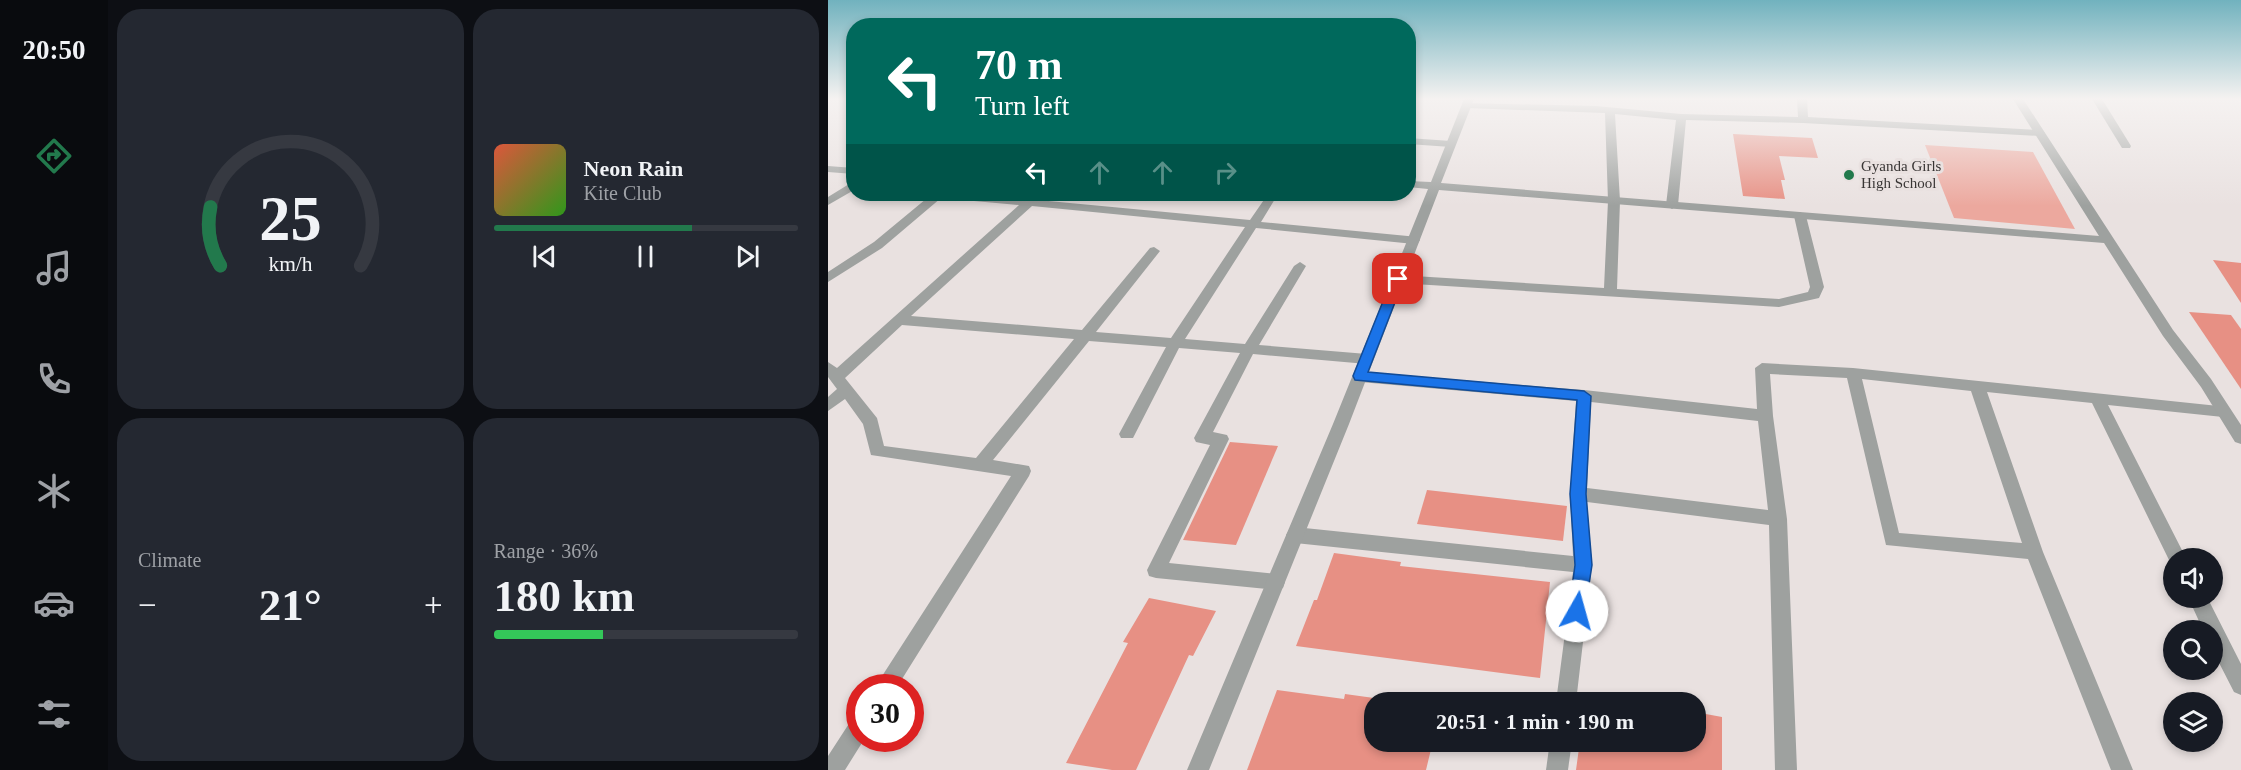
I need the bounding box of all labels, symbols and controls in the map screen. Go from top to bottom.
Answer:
text: 20:50 [23,35,86,65]
icon: left [876,42,954,120]
text: 70 m [975,42,1063,88]
text: Turn left [975,91,1069,121]
icon: directions [33,135,75,177]
text: Neon Rain [584,156,683,181]
icon: left [1020,156,1053,189]
icon: ahead [1083,156,1116,189]
icon: ahead [1146,156,1179,189]
icon: right [1209,156,1242,189]
place label: Gyanda Girls High School [1861,158,1942,191]
marker: Gyanda Girls High School [1842,168,1856,182]
text: Kite Club [584,182,662,204]
text: 25 [259,184,321,253]
icon: previous [528,240,561,273]
icon: pause [629,240,662,273]
icon: next [731,240,764,273]
icon: music [33,247,75,289]
text: km/h [268,252,313,276]
pin [1372,253,1423,304]
icon: arrive [1381,262,1414,295]
icon: phone [33,358,75,400]
icon: climate [33,470,75,512]
text: Range · 36% [494,540,598,562]
map controls [2163,548,2223,752]
button: sound [2163,548,2223,608]
text: Climate [138,549,201,571]
text: 180 km [494,571,635,621]
position arrow [1545,579,1609,643]
text: 21° [259,580,322,630]
icon: car [33,582,75,624]
text: − [138,587,157,623]
text: + [424,587,443,623]
button: search [2163,620,2223,680]
speed limit sign: 30 [846,674,924,752]
button: layers [2163,692,2223,752]
icon: filters [33,693,75,735]
text: 20:51 · 1 min · 190 m [1436,709,1634,734]

